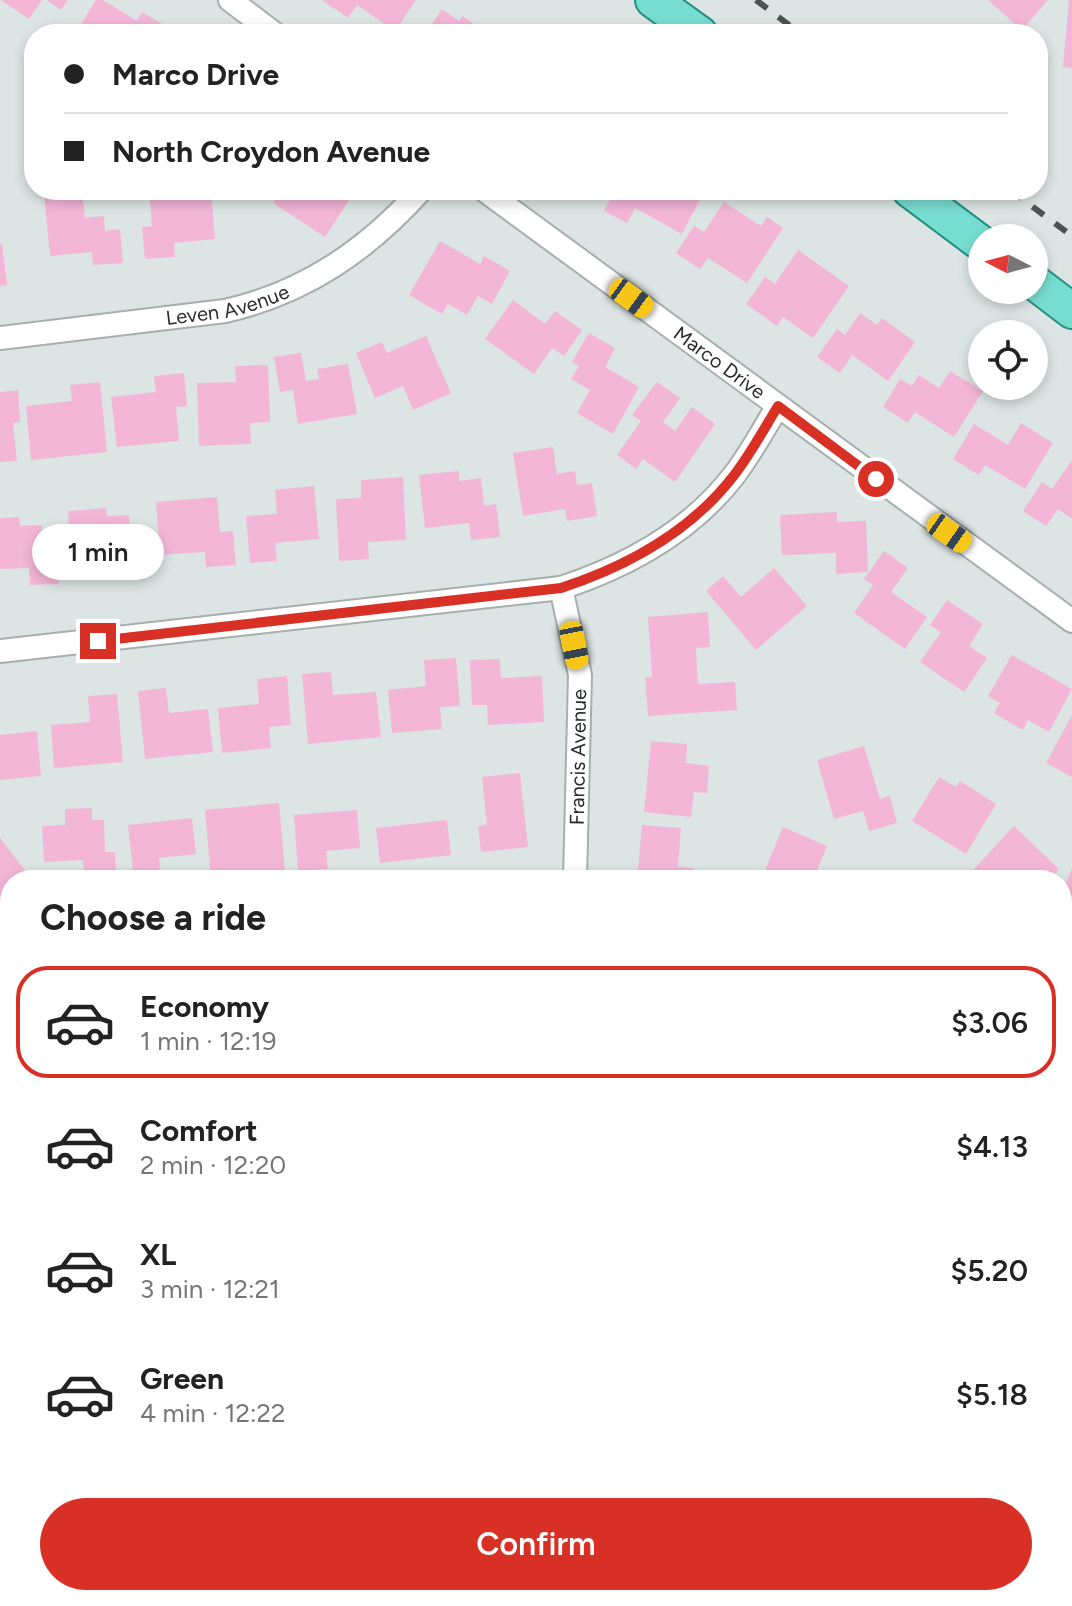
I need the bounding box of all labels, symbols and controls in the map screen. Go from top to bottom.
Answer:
text: Marco Drive [112,56,279,93]
text: North Croydon Avenue [112,133,430,170]
north arrow [968,224,1048,304]
map controls [968,224,1048,400]
car [605,274,657,322]
street label: Leven Avenue [164,279,293,330]
button: locate [968,320,1048,400]
street label: Marco Drive [669,321,770,404]
route start [858,461,894,497]
car [922,509,976,557]
callout: 1 min [32,525,164,581]
text: 1 min [68,536,128,568]
car [558,619,590,671]
route end [80,623,116,659]
street label: Francis Avenue [565,689,591,825]
text: Choose a ride [40,896,266,939]
icon: car [44,986,116,1058]
text: Economy [140,988,269,1025]
text: $3.06 [951,1004,1028,1041]
text: 1 min · 12:19 [140,1025,277,1057]
icon: car [44,1110,116,1182]
text: Comfort [140,1112,258,1149]
text: $4.13 [956,1128,1028,1165]
text: 2 min · 12:20 [140,1149,286,1181]
icon: car [44,1234,116,1306]
text: XL [140,1236,176,1273]
text: $5.20 [950,1252,1028,1289]
text: 3 min · 12:21 [140,1273,280,1305]
icon: car [44,1358,116,1430]
text: Green [140,1360,224,1397]
text: $5.18 [956,1376,1028,1413]
text: 4 min · 12:22 [140,1397,286,1429]
button: Confirm [40,1498,1032,1590]

